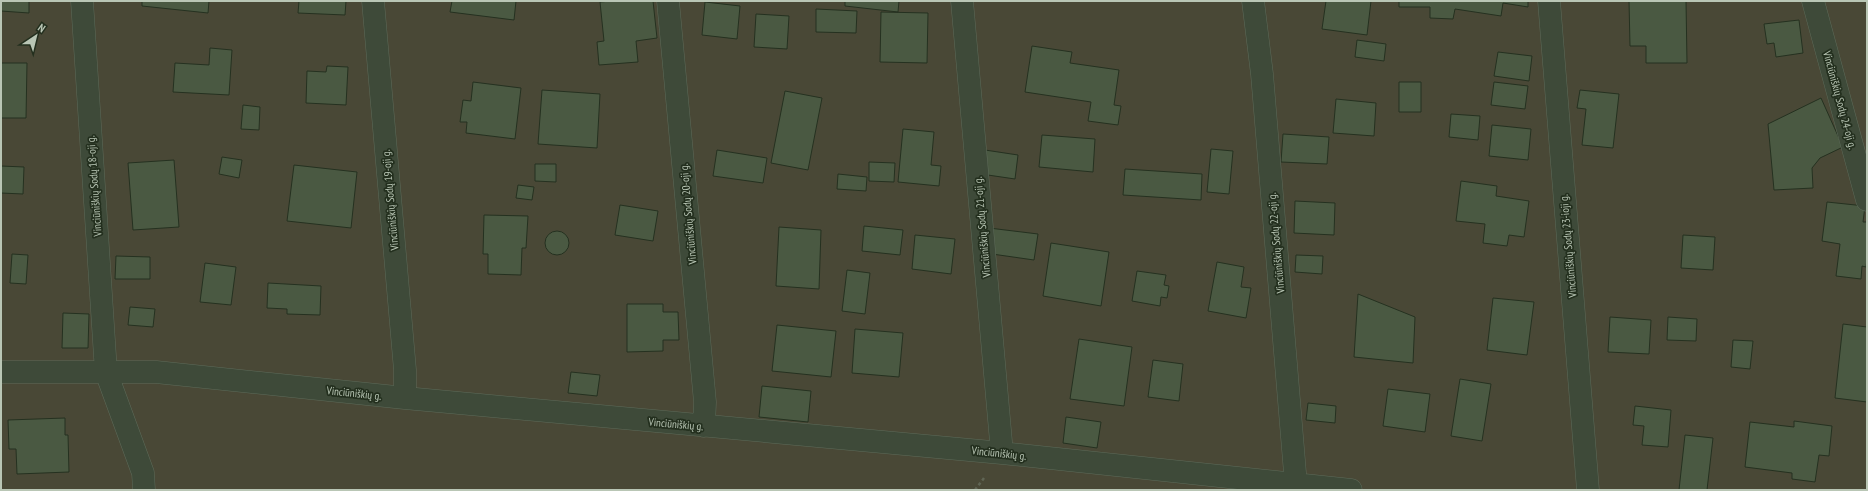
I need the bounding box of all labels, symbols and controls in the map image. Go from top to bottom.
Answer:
north arrow [16,16,56,56]
text: N [35,20,48,35]
street label: Vinciūniškių Sodų 24-oji g. [1820,48,1860,151]
street label: Vinciūniškių Sodų 18-oji g. [83,135,105,238]
street label: Vinciūniškių Sodų 19-oji g. [379,149,401,252]
street label: Vinciūniškių Sodų 20-oji g. [677,163,699,266]
street label: Vinciūniškių Sodų 21-oji g. [971,176,993,279]
street label: Vinciūniškių Sodų 22-oji g. [1265,192,1287,295]
street label: Vinciūniškių Sodų 23-ioji g. [1557,194,1580,299]
street label: Vinciūniškių g. [325,383,382,403]
street label: Vinciūniškių g. [647,415,704,433]
street label: Vinciūniškių g. [970,443,1027,463]

